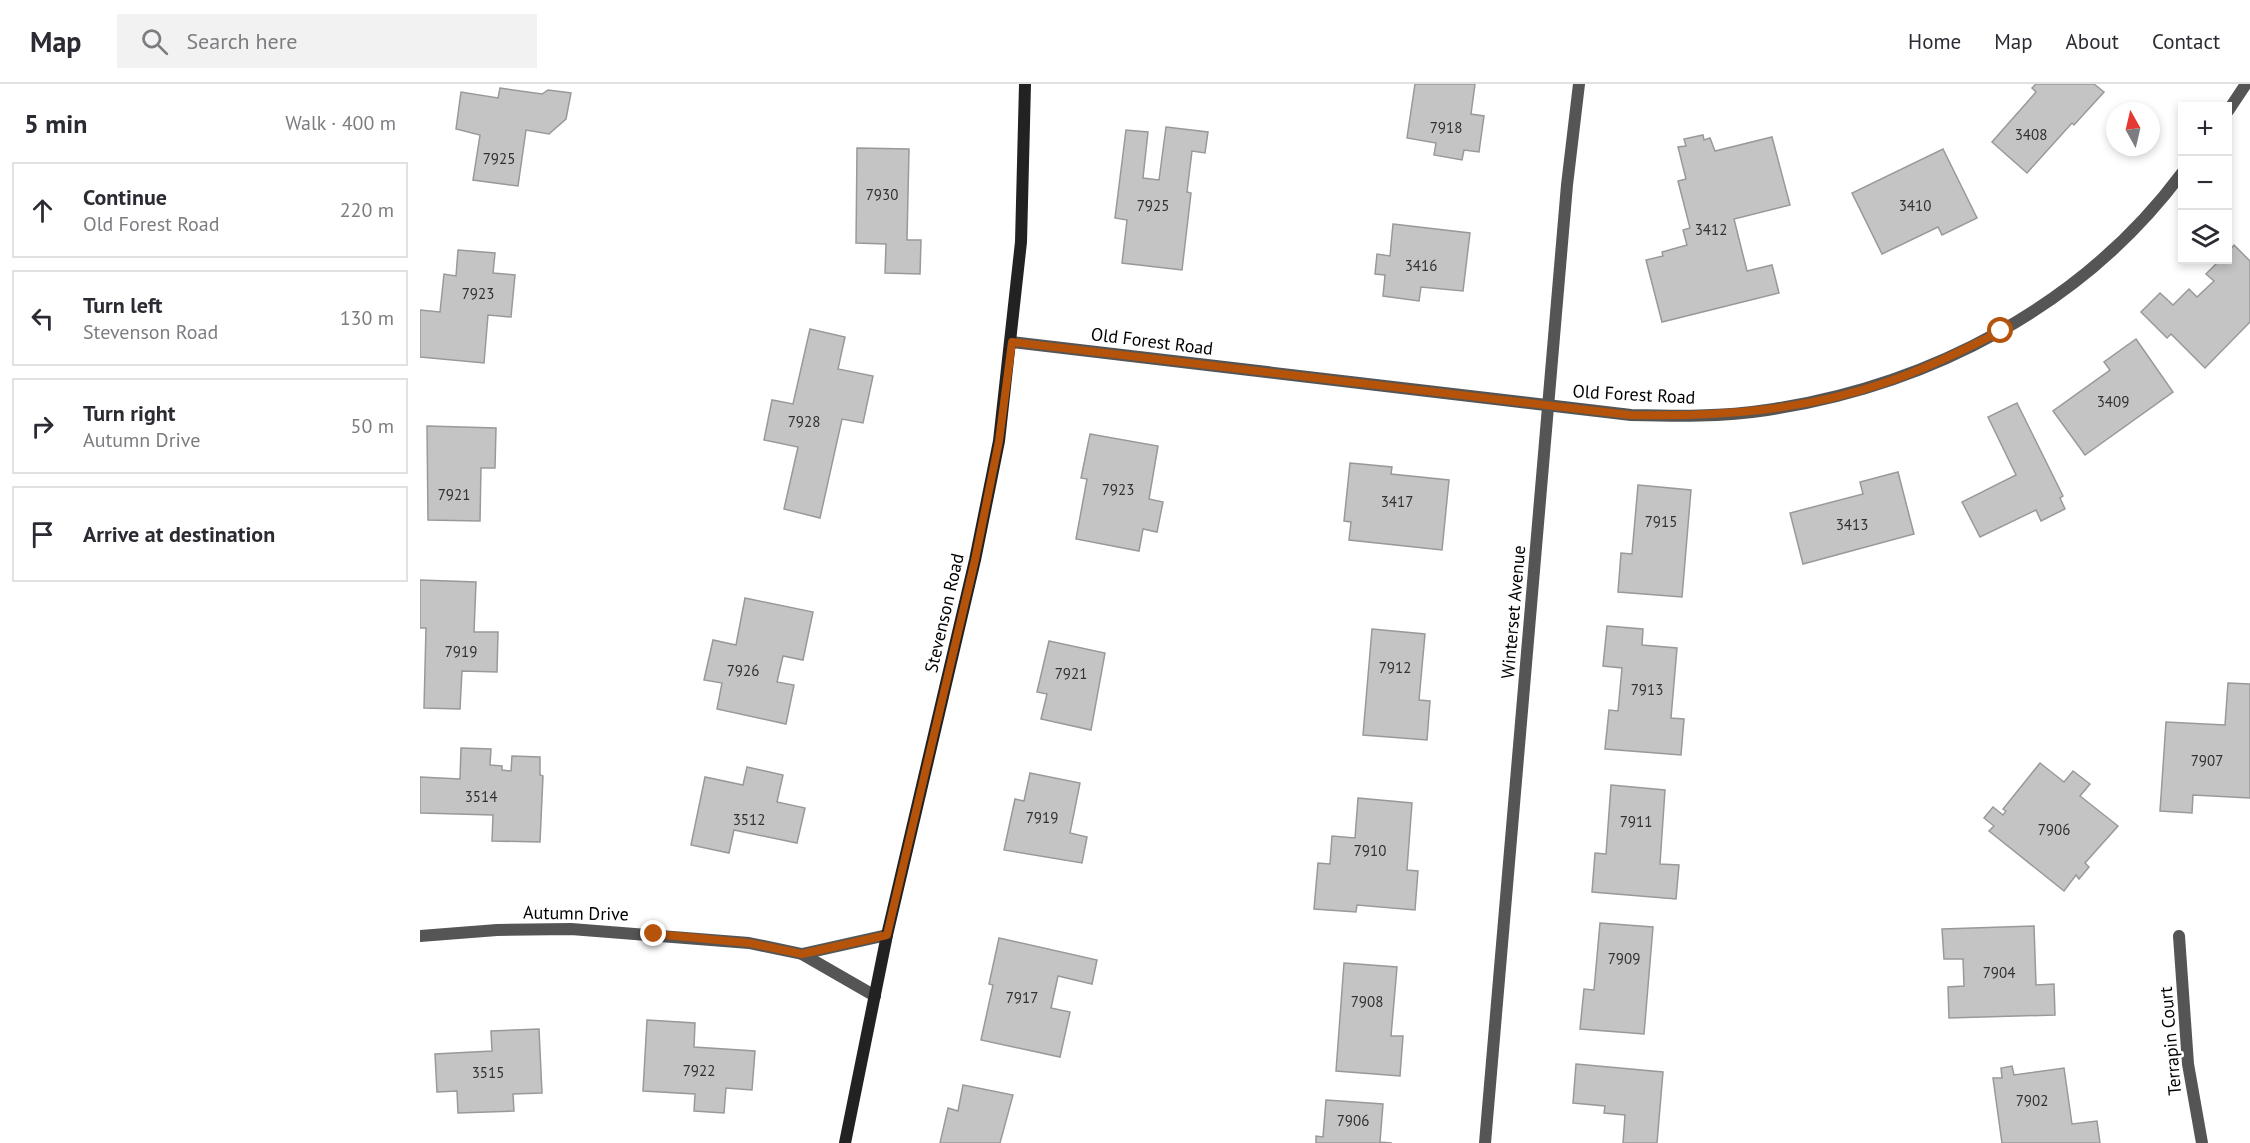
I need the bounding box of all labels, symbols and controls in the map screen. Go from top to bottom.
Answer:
search box [117,14,537,68]
text: Map [30,23,81,60]
icon: search [138,25,171,58]
text: Search here [186,27,297,55]
text: Home [1908,28,1961,55]
text: Map [1994,28,2033,55]
text: About [2066,28,2119,55]
text: Contact [2152,28,2220,55]
north arrow [2106,102,2160,156]
map controls [2178,102,2232,264]
button: + [2178,102,2232,156]
text: 5 min [24,107,87,140]
text: Walk · 400 m [285,110,396,136]
house number: 7918 [1430,118,1462,137]
house number: 3408 [2015,125,2047,144]
house number: 7925 [483,149,515,168]
button: − [2178,156,2232,210]
text: Continue [83,183,167,211]
house number: 7930 [866,185,898,204]
icon: ahead [26,194,59,227]
house number: 7925 [1137,196,1169,215]
house number: 3410 [1899,196,1931,215]
text: 220 m [340,197,394,223]
button: layers [2178,210,2232,264]
text: Old Forest Road [83,211,220,237]
house number: 3412 [1695,220,1727,239]
house number: 3416 [1405,256,1437,275]
house number: 7923 [462,284,494,303]
text: Turn left [83,291,163,319]
icon: left [26,302,59,335]
text: 130 m [340,305,394,331]
route start [1987,317,2013,343]
text: Stevenson Road [83,319,218,345]
street label: Old Forest Road [1090,322,1214,360]
street label: Old Forest Road [1572,379,1696,409]
house number: 3409 [2097,392,2129,411]
text: Turn right [83,399,175,427]
icon: right [26,410,59,443]
house number: 7928 [788,412,820,431]
text: 50 m [351,413,394,439]
text: Autumn Drive [83,427,200,453]
house number: 7923 [1102,480,1134,499]
house number: 7921 [438,485,470,504]
house number: 3417 [1381,492,1413,511]
house number: 7915 [1645,512,1677,531]
house number: 3413 [1836,515,1868,534]
icon: arrive [26,518,59,551]
text: Arrive at destination [83,520,275,548]
street label: Winterset Avenue [1496,544,1530,680]
street label: Stevenson Road [919,551,969,675]
house number: 7919 [445,642,477,661]
house number: 7912 [1379,658,1411,677]
house number: 7926 [727,661,759,680]
house number: 7921 [1055,664,1087,683]
house number: 7913 [1631,680,1663,699]
house number: 7907 [2191,751,2223,770]
house number: 3514 [465,787,497,806]
house number: 7919 [1026,808,1058,827]
house number: 3512 [733,810,765,829]
house number: 7911 [1620,812,1652,831]
house number: 7906 [2038,820,2070,839]
house number: 7910 [1354,841,1386,860]
street label: Autumn Drive [523,901,629,925]
route end [640,920,666,946]
house number: 7909 [1608,949,1640,968]
house number: 7904 [1983,963,2015,982]
street label: Terrapin Court [2154,986,2186,1096]
house number: 7917 [1006,988,1038,1007]
house number: 7908 [1351,992,1383,1011]
house number: 7922 [683,1061,715,1080]
house number: 3515 [472,1063,504,1082]
house number: 7902 [2016,1091,2048,1110]
house number: 7906 [1337,1111,1369,1130]

